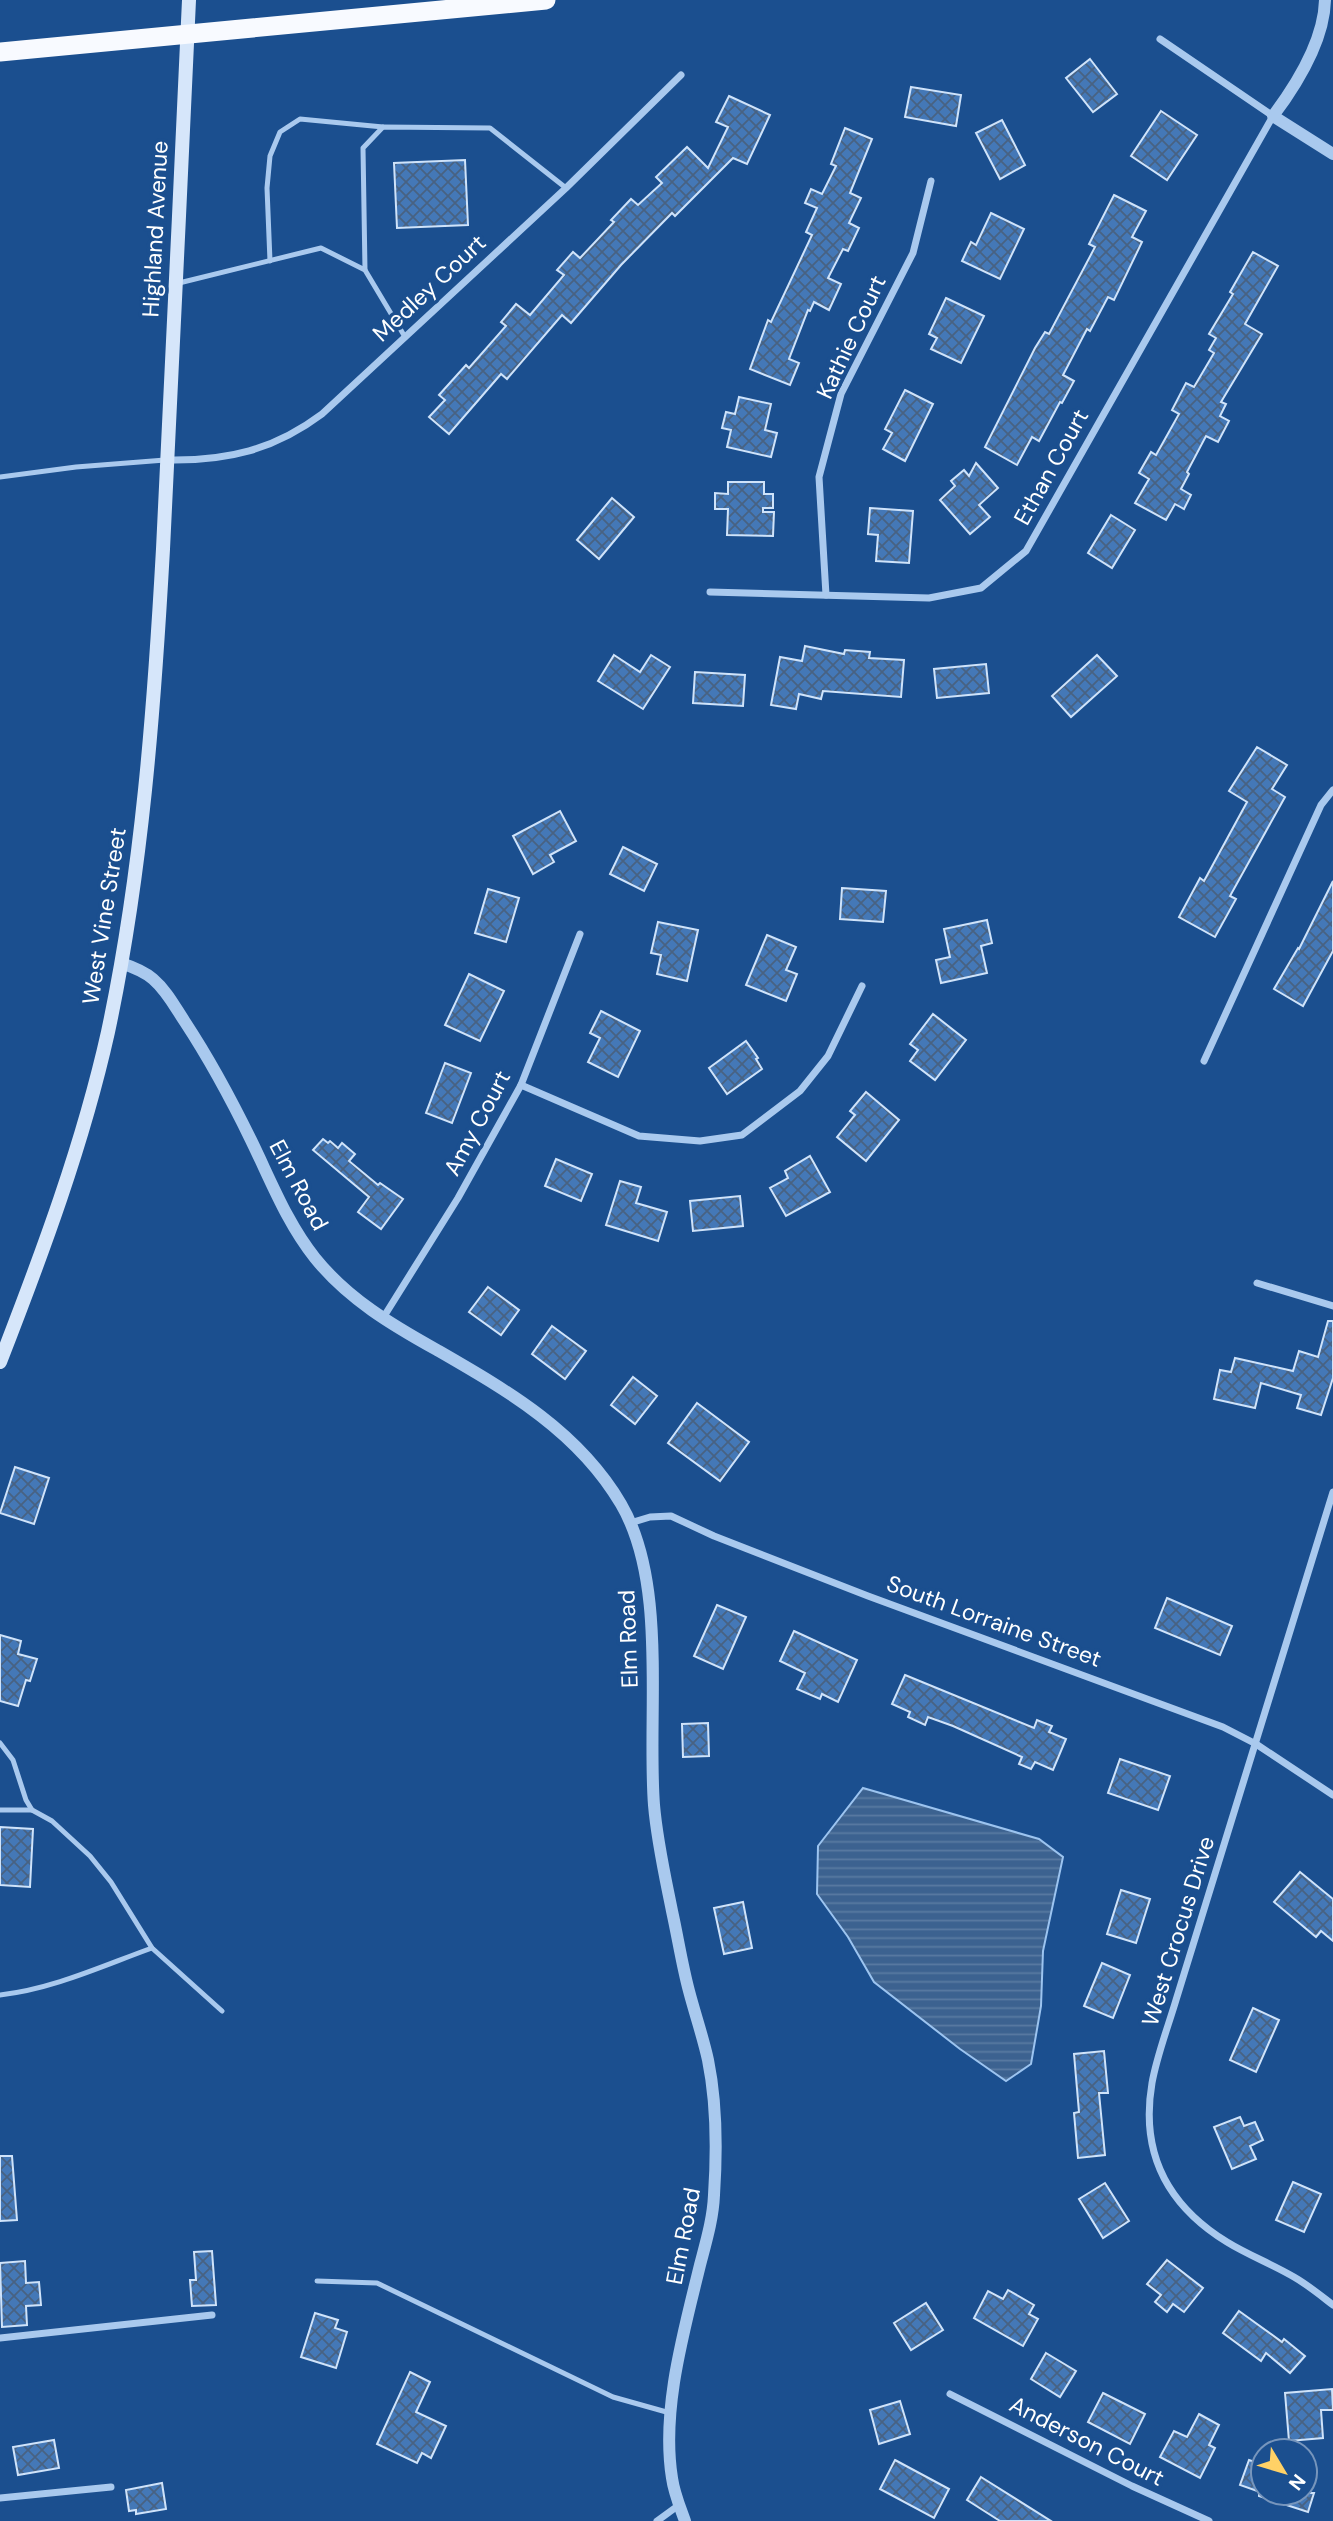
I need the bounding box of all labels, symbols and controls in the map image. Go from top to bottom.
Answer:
street label: Highland Avenue [135,140,175,318]
street label: Medley Court [366,228,492,348]
street label: Kathie Court [809,270,893,404]
street label: Ethan Court [1007,404,1095,530]
street label: West Vine Street [75,825,133,1007]
street label: Amy Court [437,1065,517,1181]
street label: Elm Road [263,1135,335,1235]
street label: South Lorraine Street [882,1568,1106,1674]
street label: Elm Road [611,1589,645,1689]
street label: West Crocus Drive [1135,1832,1221,2030]
street label: Elm Road [659,2185,707,2287]
street label: Anderson Court [1005,2389,1169,2493]
north arrow [1249,2437,1319,2507]
text: N [1283,2469,1311,2495]

